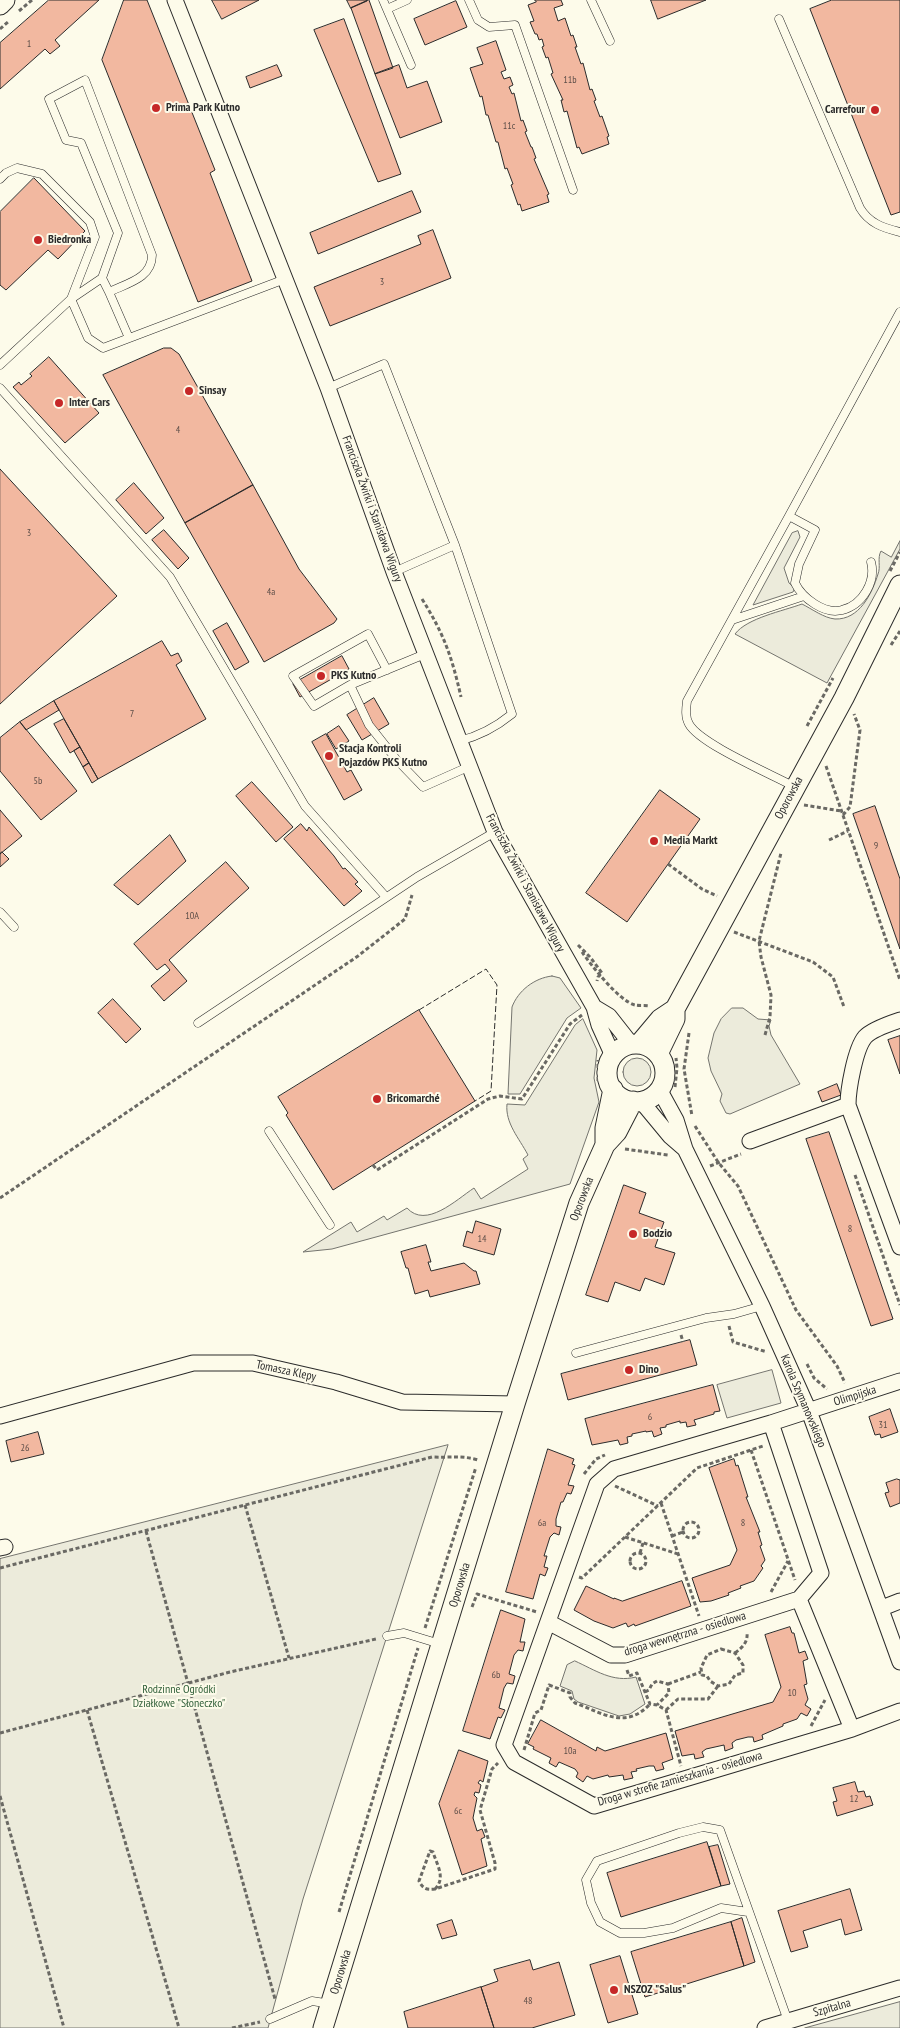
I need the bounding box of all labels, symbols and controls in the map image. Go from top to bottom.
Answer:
house number: 1 [27,38,31,50]
house number: 11b [563,74,577,86]
place label: Prima Park Kutno [166,101,240,115]
marker: Prima Park Kutno [150,102,162,114]
place label: Carrefour [825,103,865,117]
marker: Carrefour [869,104,881,116]
house number: 11c [503,120,515,132]
place label: Biedronka [48,233,91,247]
marker: Biedronka [32,234,44,246]
house number: 3 [380,276,384,288]
place label: Sinsay [199,384,226,398]
marker: Sinsay [183,385,195,397]
place label: Inter Cars [69,396,110,410]
marker: Inter Cars [53,397,65,409]
house number: 4 [176,424,180,436]
street label: Franciszka Żwirki i Stanisława Wigury [339,434,405,584]
house number: 3 [27,527,31,539]
house number: 4a [267,586,275,598]
place label: PKS Kutno [331,669,376,683]
marker: PKS Kutno [315,670,327,682]
house number: 7 [130,708,134,720]
place label: Stacja Kontroli Pojazdów PKS Kutno [339,742,427,770]
marker: Stacja Kontroli Pojazdów PKS Kutno [323,750,335,762]
street label: Oporowska [772,774,806,822]
house number: 5b [34,775,42,787]
street label: Franciszka Żwirki i Stanisława Wigury [482,811,568,955]
place label: Media Markt [664,834,717,848]
marker: Media Markt [648,835,660,847]
house number: 9 [874,840,878,852]
house number: 10A [185,910,199,922]
place label: Bricomarché [387,1092,440,1106]
marker: Bricomarché [371,1093,383,1105]
street label: Oporowska [567,1175,597,1223]
house number: 8 [848,1223,852,1235]
place label: Bodzio [643,1227,672,1241]
marker: Bodzio [627,1228,639,1240]
house number: 14 [478,1233,486,1245]
street label: Karola Szymanowskiego [777,1352,829,1450]
street label: Tomasza Klepy [255,1358,317,1384]
place label: Dino [639,1363,659,1377]
marker: Dino [623,1364,635,1376]
street label: Olimpijska [832,1383,878,1409]
house number: 6 [648,1411,652,1423]
house number: 31 [879,1419,887,1431]
house number: 26 [21,1442,29,1454]
house number: 6a [538,1517,546,1529]
house number: 8 [741,1517,745,1529]
street label: Oporowska [446,1561,474,1609]
street label: droga wewnętrzna - osiedlowa [622,1609,748,1659]
house number: 6b [492,1669,500,1681]
park label: Rodzinne Ogródki Działkowe "Słoneczko" [133,1683,225,1711]
house number: 10 [788,1687,796,1699]
house number: 10a [564,1745,576,1757]
street label: Droga w strefie zamieszkania - osiedlowa [596,1749,764,1809]
house number: 12 [850,1793,858,1805]
house number: 6c [454,1805,462,1817]
street label: Oporowska [327,1948,355,1996]
place label: NSZOZ "Salus" [624,1983,686,1997]
marker: NSZOZ "Salus" [608,1984,620,1996]
house number: 48 [524,1995,532,2007]
street label: Szpitalna [812,1996,852,2020]

